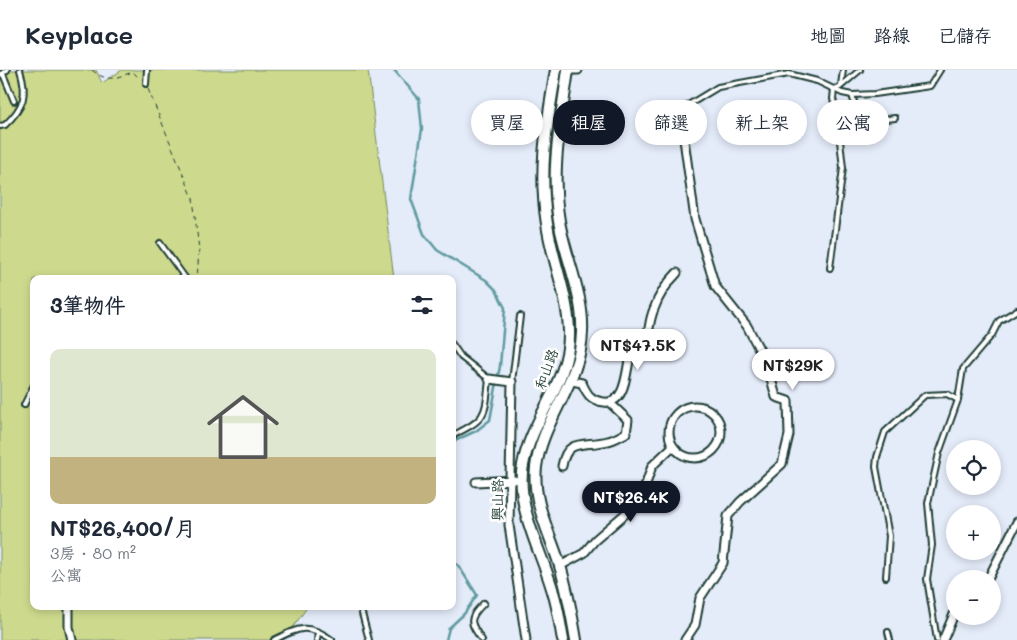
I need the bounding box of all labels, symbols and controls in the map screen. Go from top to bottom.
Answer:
text: Keyplace [25,19,133,50]
text: 地圖 [810,23,846,47]
text: 路線 [874,23,910,47]
text: 已儲存 [938,23,992,47]
chip: 買屋 [471,100,543,145]
chip: 租屋 [553,100,625,145]
chip: 篩選 [635,100,707,145]
chip: 新上架 [717,100,807,145]
chip: 公寓 [817,100,889,145]
text: 3筆物件 [50,291,126,318]
icon: filters [408,291,436,319]
pin: NT$47.5K [586,328,690,371]
text: NT$47.5K [600,334,676,355]
street label: 和山路 [530,346,562,392]
pin: NT$29K [752,348,834,391]
text: NT$29K [763,354,823,375]
icon: home [198,382,288,472]
map controls [946,440,1001,625]
button: locate [946,440,1001,495]
street label: 興山路 [487,479,507,521]
pin: NT$26.4K [579,480,683,523]
text: NT$26.4K [593,486,669,507]
button: + [946,505,1001,560]
text: NT$26,400/月 [50,514,196,541]
text: 3房 · 80 m² [50,542,136,563]
text: 公寓 [50,564,82,585]
button: − [946,570,1001,625]

